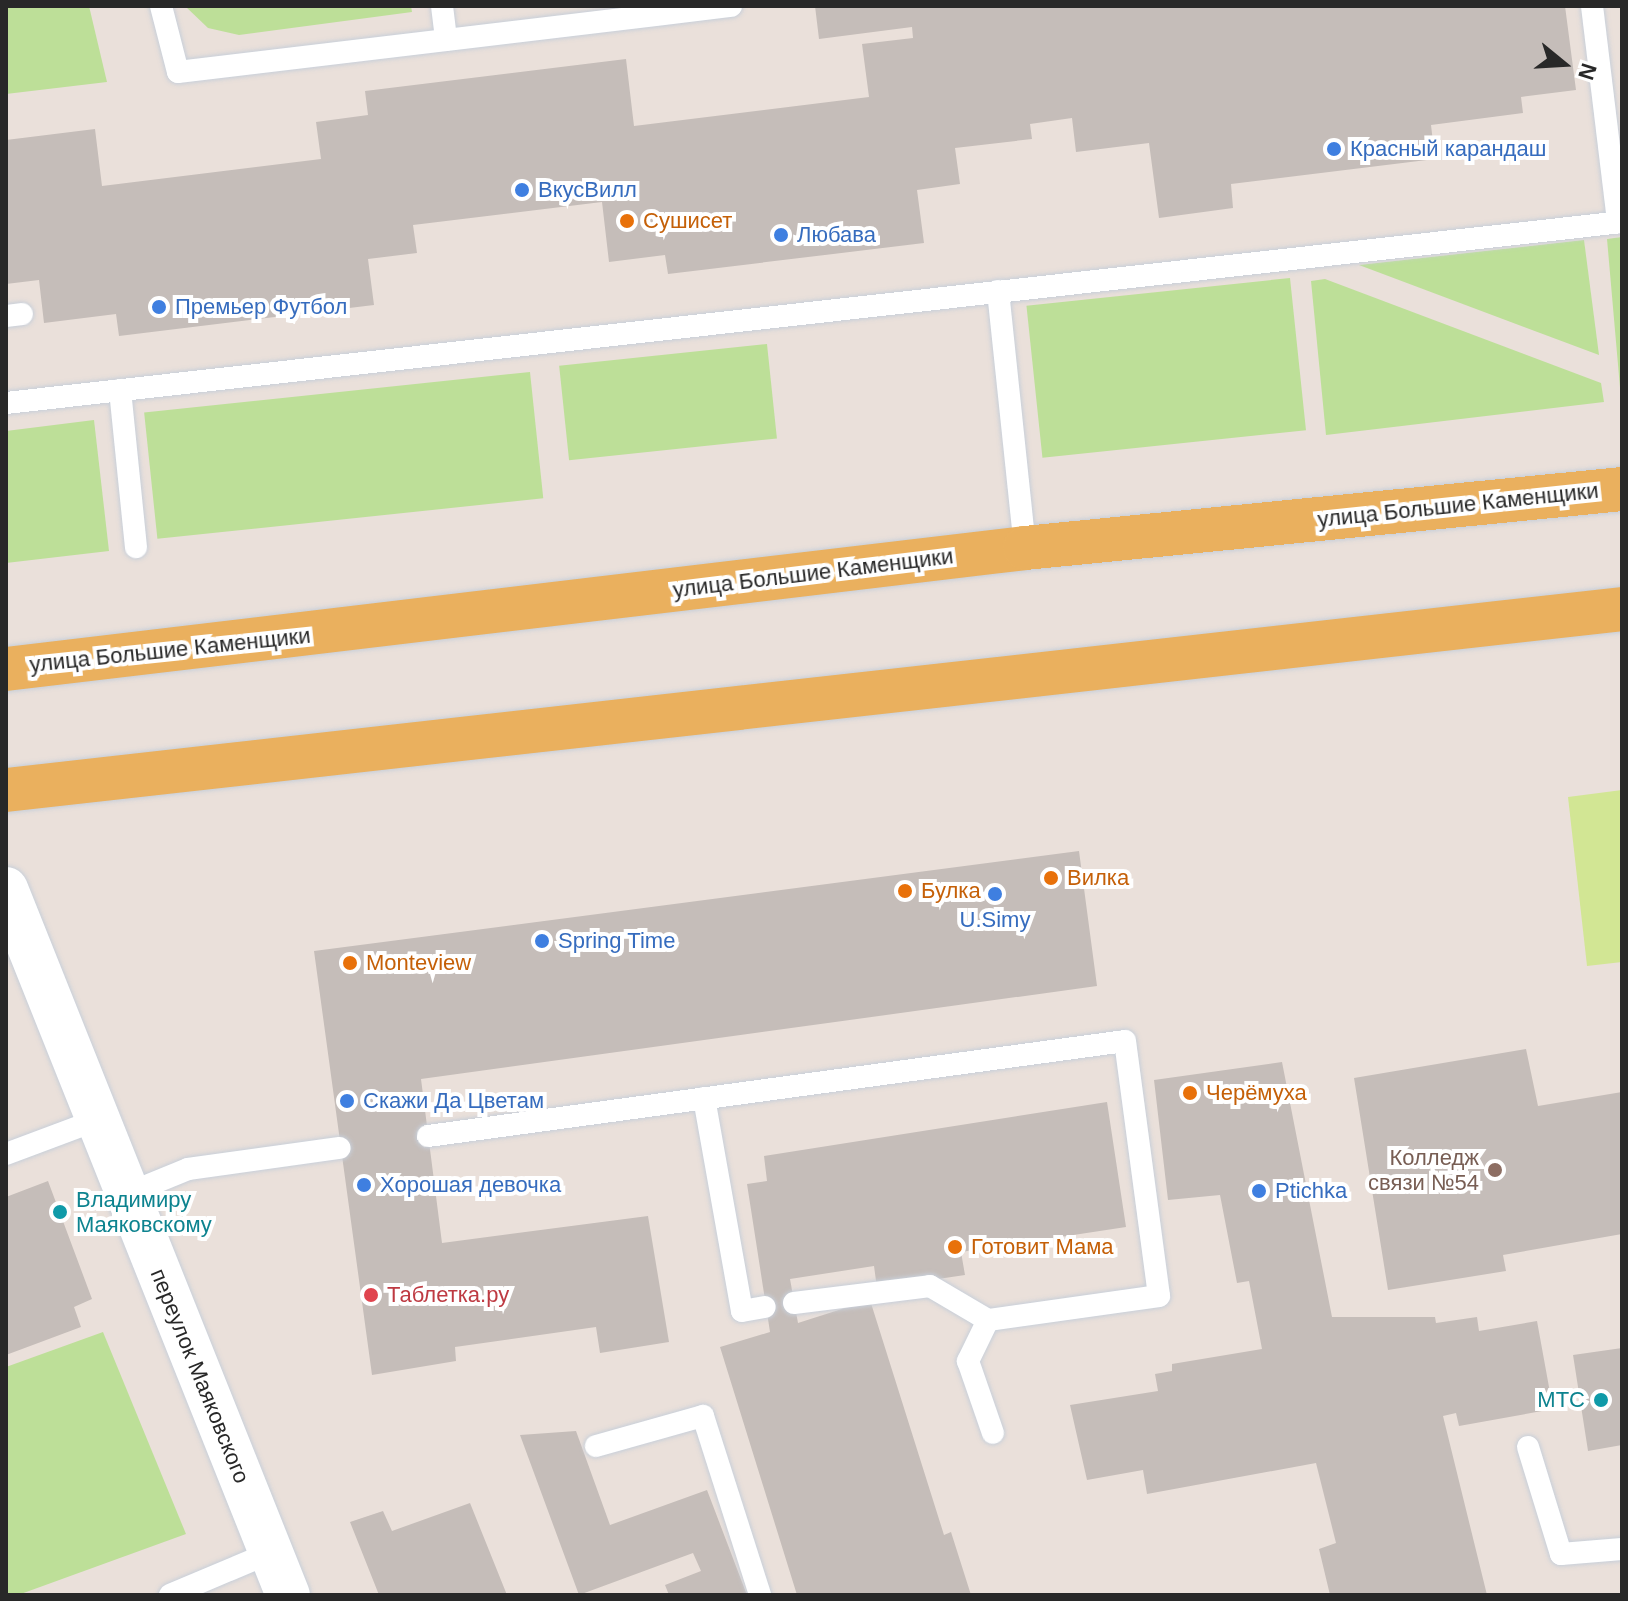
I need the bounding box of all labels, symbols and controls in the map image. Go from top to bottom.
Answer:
north arrow [1524,24,1604,104]
text: N [1573,60,1602,83]
place label: Красный карандаш [1350,136,1546,162]
marker: Красный карандаш [1325,140,1343,158]
place label: ВкусВилл [538,177,637,203]
marker: ВкусВилл [513,181,531,199]
place label: Сушисет [643,208,732,234]
marker: Сушисет [618,212,636,230]
place label: Любава [797,222,876,248]
marker: Любава [772,226,790,244]
place label: Премьер Футбол [175,294,347,320]
marker: Премьер Футбол [150,298,168,316]
street label: улица Большие Каменщики [1316,477,1600,533]
street label: улица Большие Каменщики [671,543,955,603]
street label: улица Большие Каменщики [28,622,312,678]
place label: Вилка [1067,865,1129,891]
marker: Вилка [1042,869,1060,887]
place label: Булка [921,878,981,904]
marker: Булка [896,882,914,900]
marker: U.Simy [986,885,1004,903]
place label: U.Simy [960,907,1030,933]
place label: Spring Time [558,928,676,954]
marker: Spring Time [533,932,551,950]
place label: Monteview [366,950,471,976]
marker: Monteview [341,954,359,972]
place label: Черёмуха [1206,1080,1307,1106]
marker: Черёмуха [1181,1084,1199,1102]
place label: Скажи Да Цветам [363,1088,544,1114]
marker: Скажи Да Цветам [338,1092,356,1110]
place label: Колледж связи №54 [1368,1144,1479,1196]
marker: Колледж связи №54 [1486,1161,1504,1179]
place label: Хорошая девочка [380,1172,561,1198]
marker: Хорошая девочка [355,1176,373,1194]
place label: Ptichka [1275,1178,1347,1204]
marker: Ptichka [1250,1182,1268,1200]
place label: Владимиру Маяковскому [76,1186,212,1238]
marker: Владимиру Маяковскому [51,1203,69,1221]
place label: Готовит Мама [971,1234,1114,1260]
marker: Готовит Мама [946,1238,964,1256]
street label: переулок Маяковского [145,1265,255,1487]
place label: Таблетка.ру [387,1282,509,1308]
marker: Таблетка.ру [362,1286,380,1304]
place label: МТС [1537,1387,1585,1413]
marker: МТС [1592,1391,1610,1409]

